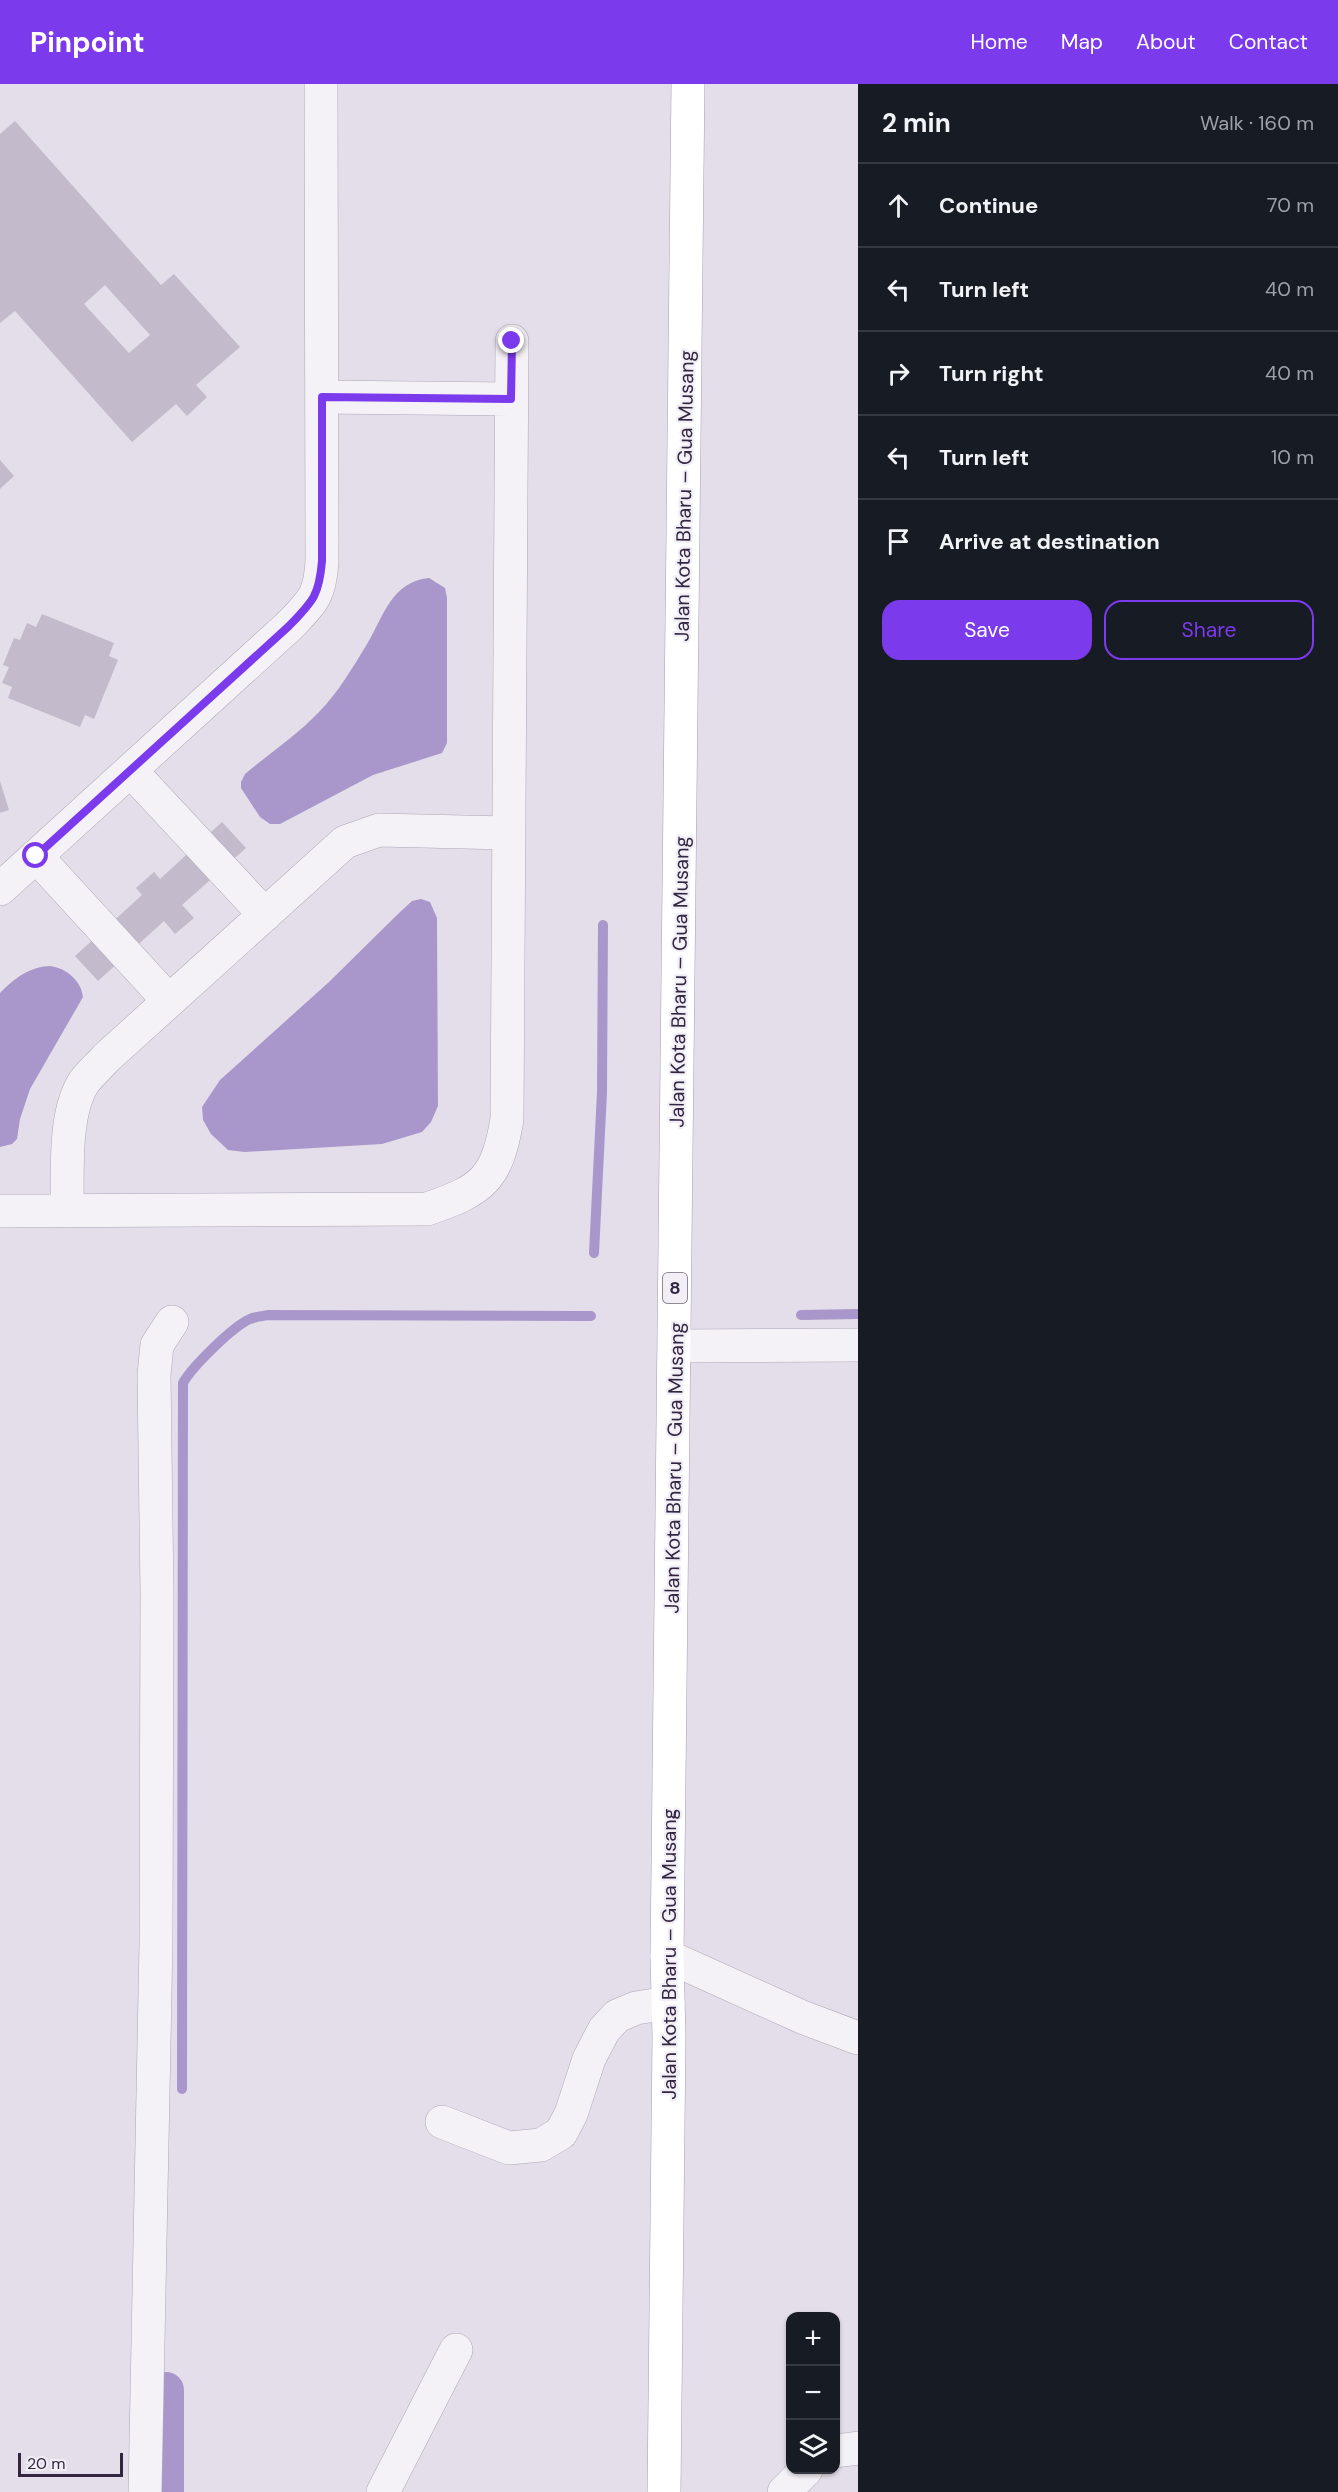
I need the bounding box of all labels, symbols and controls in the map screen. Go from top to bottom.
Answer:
text: Pinpoint [30,24,145,61]
text: Home [970,28,1028,56]
text: Map [1061,28,1103,56]
text: About [1136,28,1196,56]
text: Contact [1229,28,1308,56]
text: 2 min [882,106,951,140]
text: Walk · 160 m [1200,110,1314,136]
icon: ahead [882,189,915,222]
text: Continue [939,191,1038,220]
text: 70 m [1267,192,1314,218]
icon: left [882,273,915,306]
text: Turn left [939,275,1029,304]
text: 40 m [1265,276,1314,302]
route end [498,327,524,353]
street label: Jalan Kota Bharu – Gua Musang [668,350,700,642]
icon: right [882,357,915,390]
text: Turn right [939,359,1044,388]
text: 40 m [1265,360,1314,386]
icon: left [882,441,915,474]
text: Turn left [939,443,1029,472]
text: 10 m [1271,444,1314,470]
icon: arrive [882,525,915,558]
text: Arrive at destination [939,527,1160,556]
button: Save [882,600,1092,660]
button: Share [1104,600,1314,660]
street label: Jalan Kota Bharu – Gua Musang [663,836,695,1128]
route start [22,842,48,868]
road number: 8 [663,1273,687,1303]
street label: Jalan Kota Bharu – Gua Musang [658,1322,690,1614]
street label: Jalan Kota Bharu – Gua Musang [656,1808,682,2100]
map controls [786,2312,840,2474]
button: + [786,2312,840,2366]
button: − [786,2366,840,2420]
button: layers [786,2420,840,2474]
scale bar [18,2450,123,2478]
text: 20 m [27,2453,66,2474]

